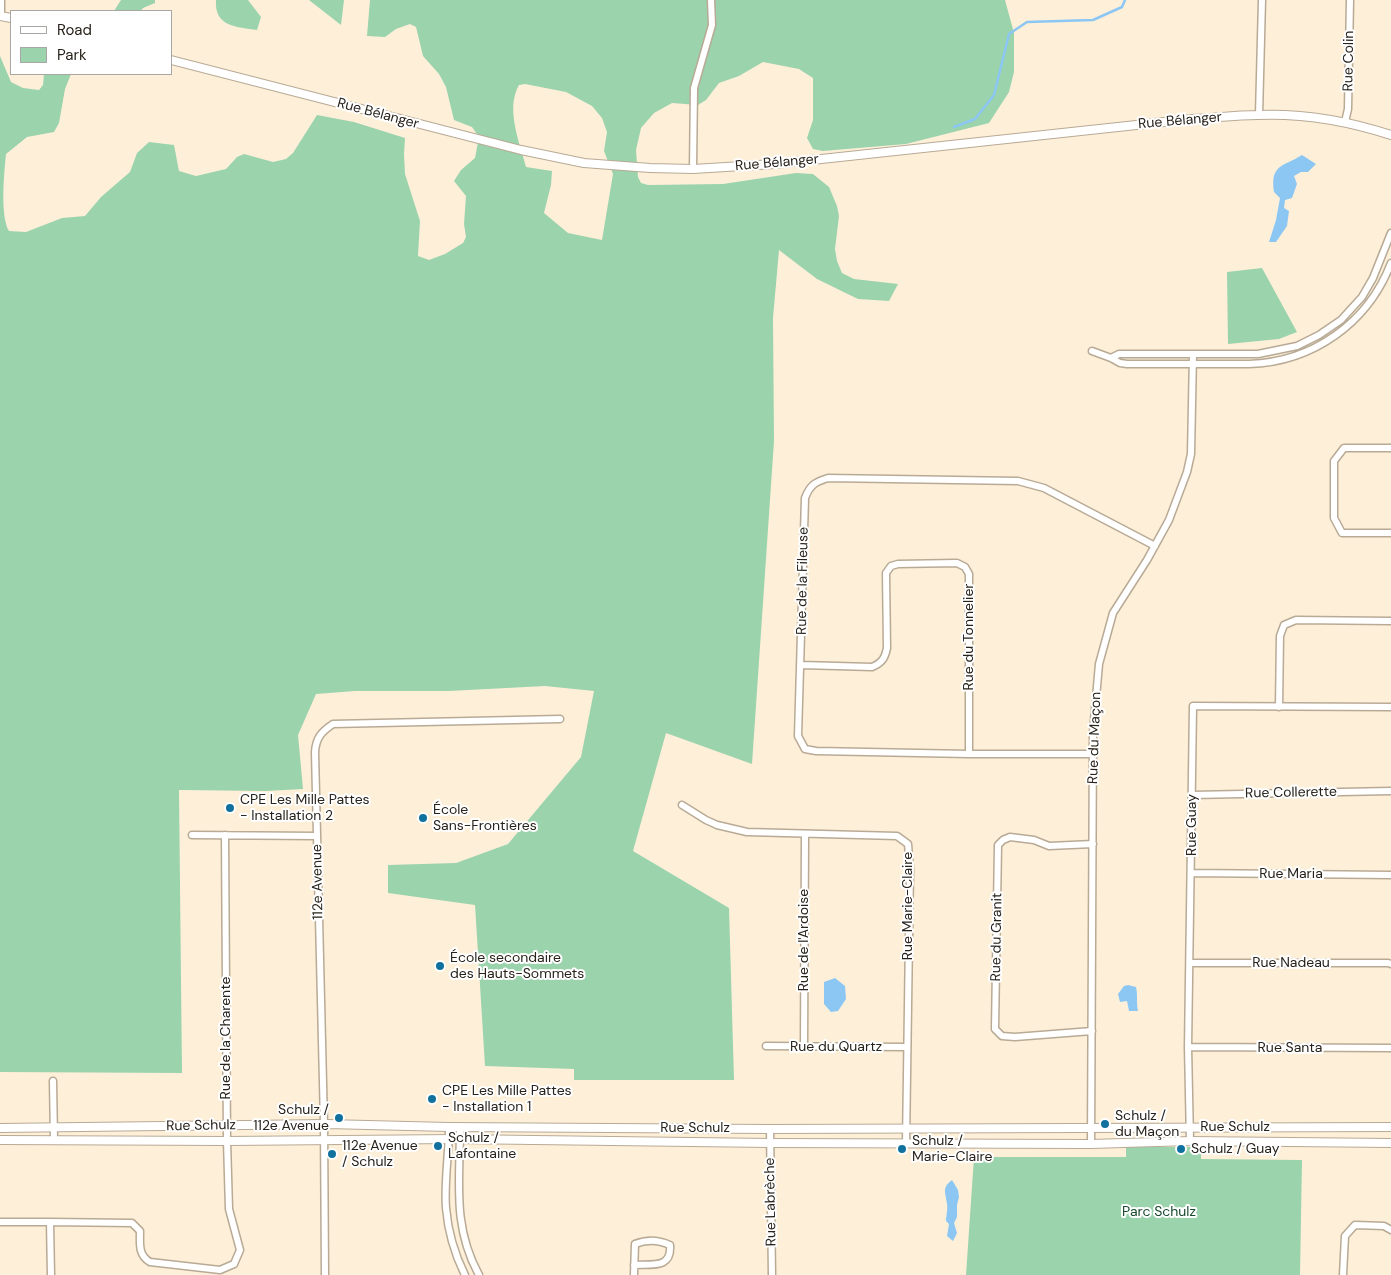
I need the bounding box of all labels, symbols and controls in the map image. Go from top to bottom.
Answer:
legend [10,10,172,75]
text: Road [57,20,92,40]
street label: Rue Colin [1340,30,1358,92]
text: Park [57,45,87,65]
street label: Rue Bélanger [335,95,421,133]
street label: Rue Bélanger [1138,109,1222,133]
street label: Rue Bélanger [735,151,819,175]
street label: Rue de la Fileuse [794,527,812,635]
street label: Rue du Tonnelier [961,583,977,691]
street label: Rue du Maçon [1085,692,1105,784]
street label: Rue Collerette [1245,784,1337,802]
place label: CPE Les Mille Pattes - Installation 2 [240,792,370,824]
street label: Rue Guay [1184,794,1200,856]
marker: CPE Les Mille Pattes - Installation 2 [224,802,236,814]
place label: École Sans-Frontières [433,802,537,834]
marker: École Sans-Frontières [417,812,429,824]
street label: 112e Avenue [309,844,327,920]
street label: Rue Marie-Claire [900,852,916,960]
street label: Rue Maria [1259,866,1323,882]
street label: Rue de l'Ardoise [796,889,812,991]
street label: Rue du Granit [988,892,1006,982]
place label: École secondaire des Hauts-Sommets [450,950,584,982]
street label: Rue Nadeau [1252,955,1330,971]
marker: École secondaire des Hauts-Sommets [434,960,446,972]
street label: Rue de la Charente [218,977,234,1099]
street label: Rue du Quartz [790,1039,882,1055]
street label: Rue Santa [1258,1040,1322,1056]
place label: CPE Les Mille Pattes - Installation 1 [442,1083,572,1116]
marker: CPE Les Mille Pattes - Installation 1 [426,1093,438,1105]
place label: Schulz / 112e Avenue [253,1102,329,1134]
place label: Schulz / du Maçon [1115,1108,1179,1140]
marker: Schulz / 112e Avenue [333,1112,345,1124]
street label: Rue Schulz [166,1117,236,1135]
marker: Schulz / du Maçon [1099,1118,1111,1130]
street label: Rue Schulz [1200,1119,1270,1135]
street label: Rue Schulz [660,1120,730,1136]
place label: Schulz / Lafontaine [448,1130,516,1162]
place label: Schulz / Marie-Claire [912,1133,992,1166]
place label: 112e Avenue / Schulz [342,1138,418,1170]
marker: Schulz / Lafontaine [432,1140,444,1152]
place label: Schulz / Guay [1191,1141,1279,1157]
marker: Schulz / Marie-Claire [896,1143,908,1155]
marker: Schulz / Guay [1175,1143,1187,1155]
marker: 112e Avenue / Schulz [326,1148,338,1160]
street label: Rue Labrèche [762,1158,780,1246]
park label: Parc Schulz [1122,1204,1196,1220]

